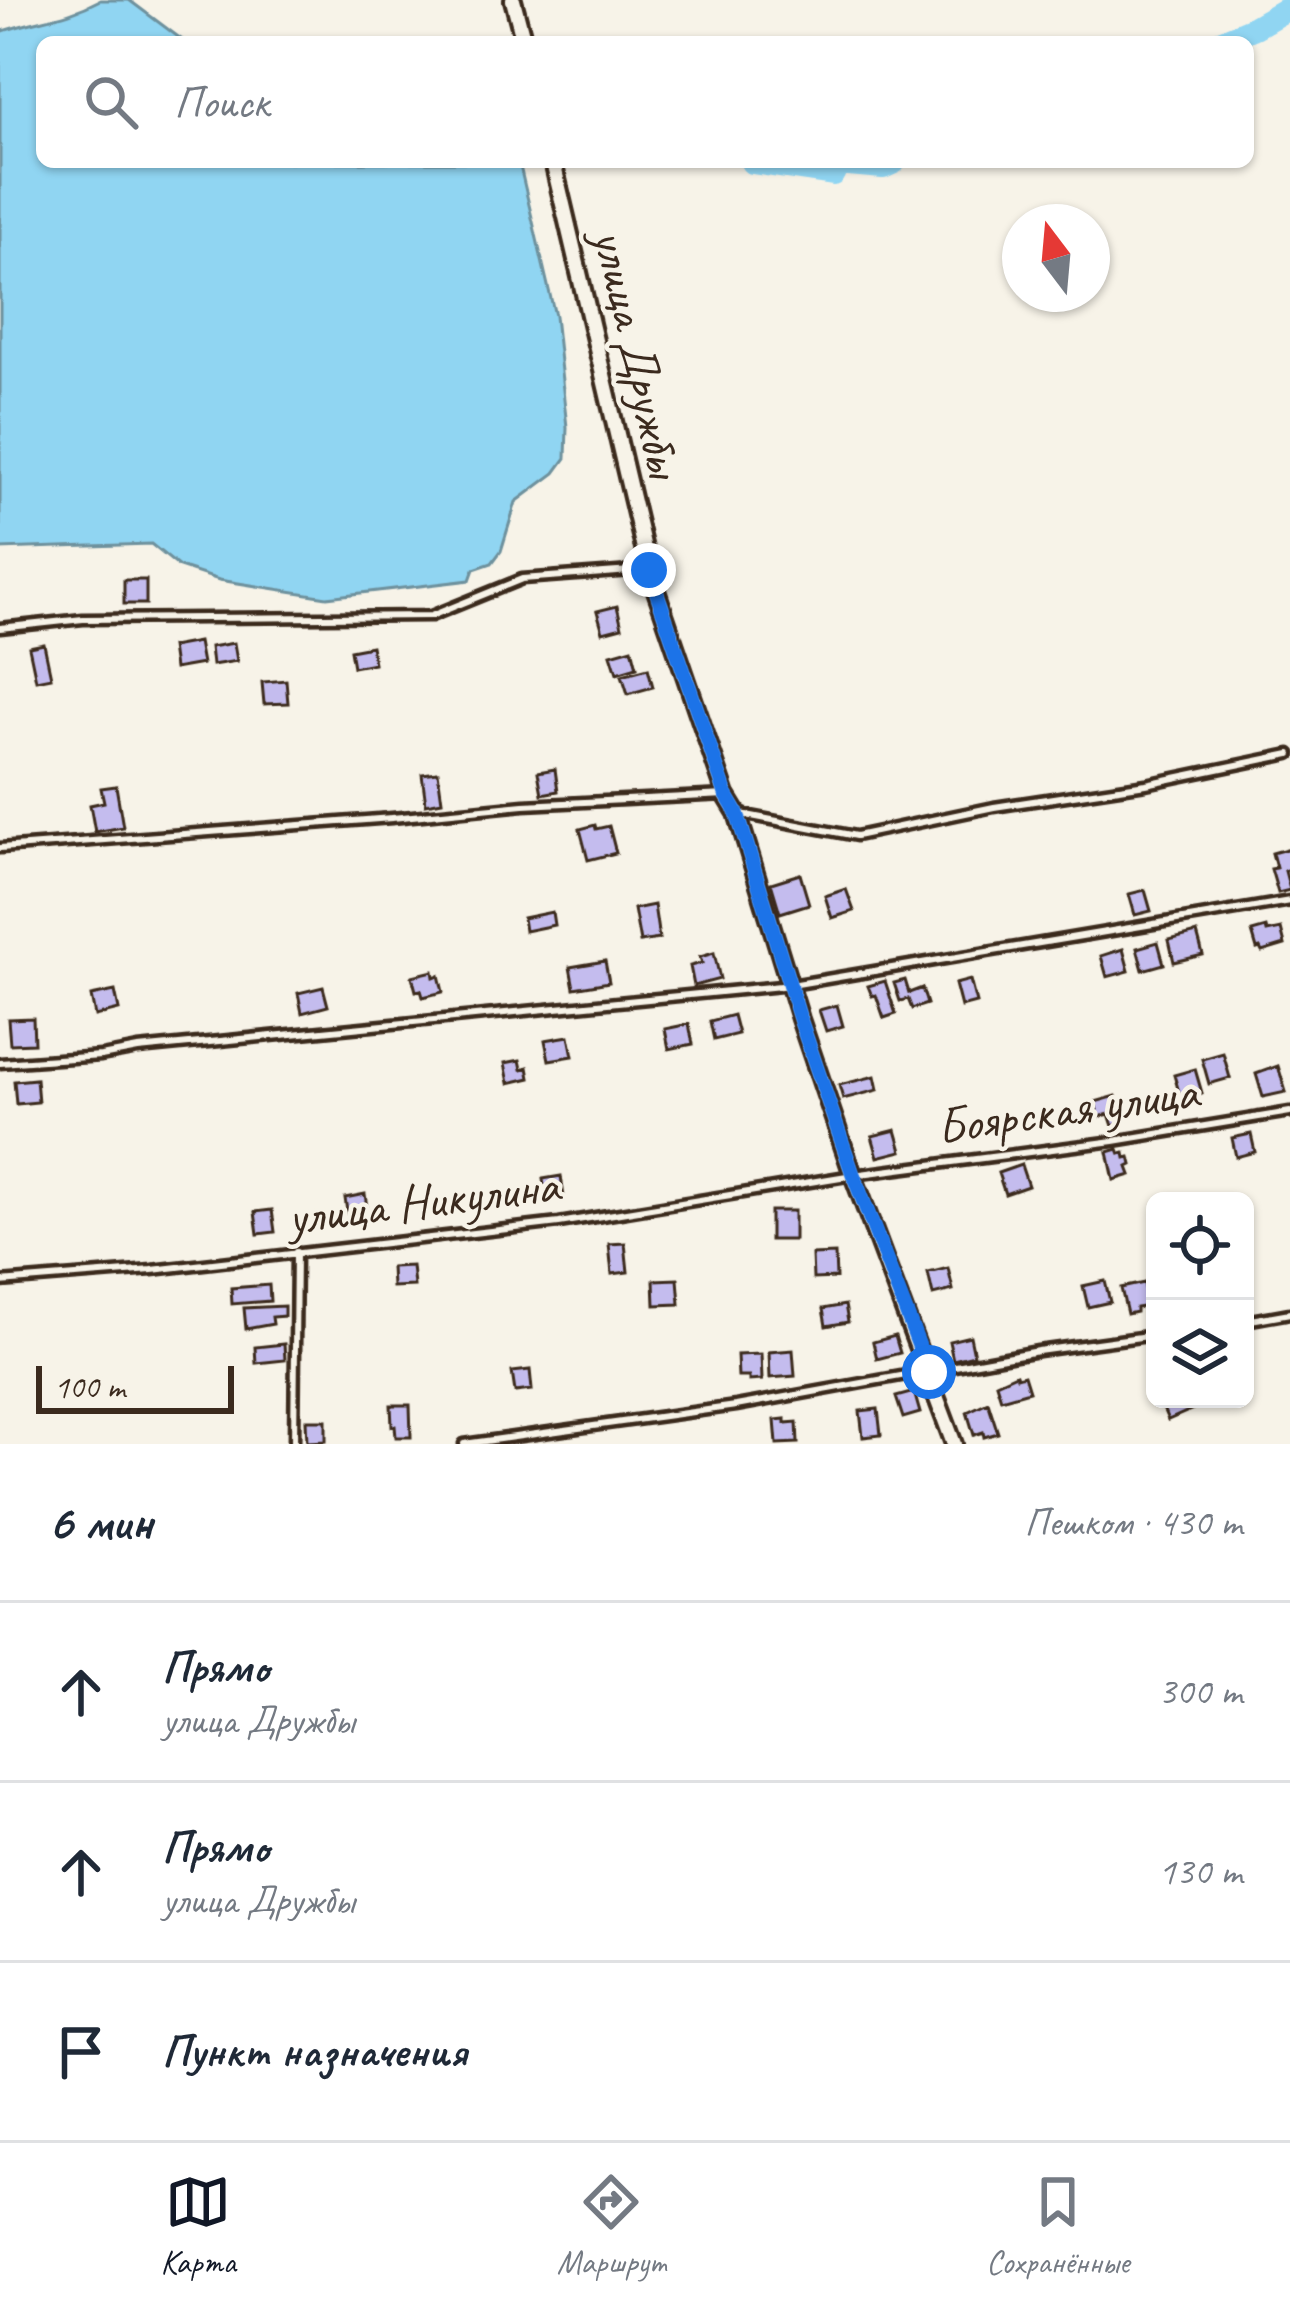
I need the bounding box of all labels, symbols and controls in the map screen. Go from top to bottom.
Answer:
search box [36,36,1254,168]
icon: search [78,69,144,135]
text: Поиск [174,74,269,131]
north arrow [1002,204,1110,312]
street label: улица Дружбы [578,220,698,487]
route end [622,543,676,597]
street label: Боярская улица [932,1059,1205,1159]
street label: улица Никулина [281,1152,566,1250]
map controls [1146,1192,1254,1408]
button: locate [1146,1192,1254,1300]
button: layers [1146,1300,1254,1408]
route start [902,1345,956,1399]
scale bar [36,1360,234,1413]
text: 100 m [54,1366,125,1408]
text: 6 мин [48,1490,153,1554]
text: Пешком · 430 m [1024,1498,1242,1547]
text: Прямо [162,1639,269,1696]
icon: ahead [48,1659,114,1725]
text: 300 m [1158,1667,1242,1716]
text: улица Дружбы [162,1696,355,1745]
text: Прямо [162,1819,269,1876]
icon: ahead [48,1839,114,1905]
text: 130 m [1158,1847,1242,1896]
text: улица Дружбы [162,1876,355,1925]
icon: arrive [48,2019,114,2085]
text: Пункт назначения [162,2023,467,2080]
tab: Карта [160,2169,236,2283]
tab: Маршрут [557,2169,666,2283]
tab: Сохранённые [986,2169,1130,2283]

